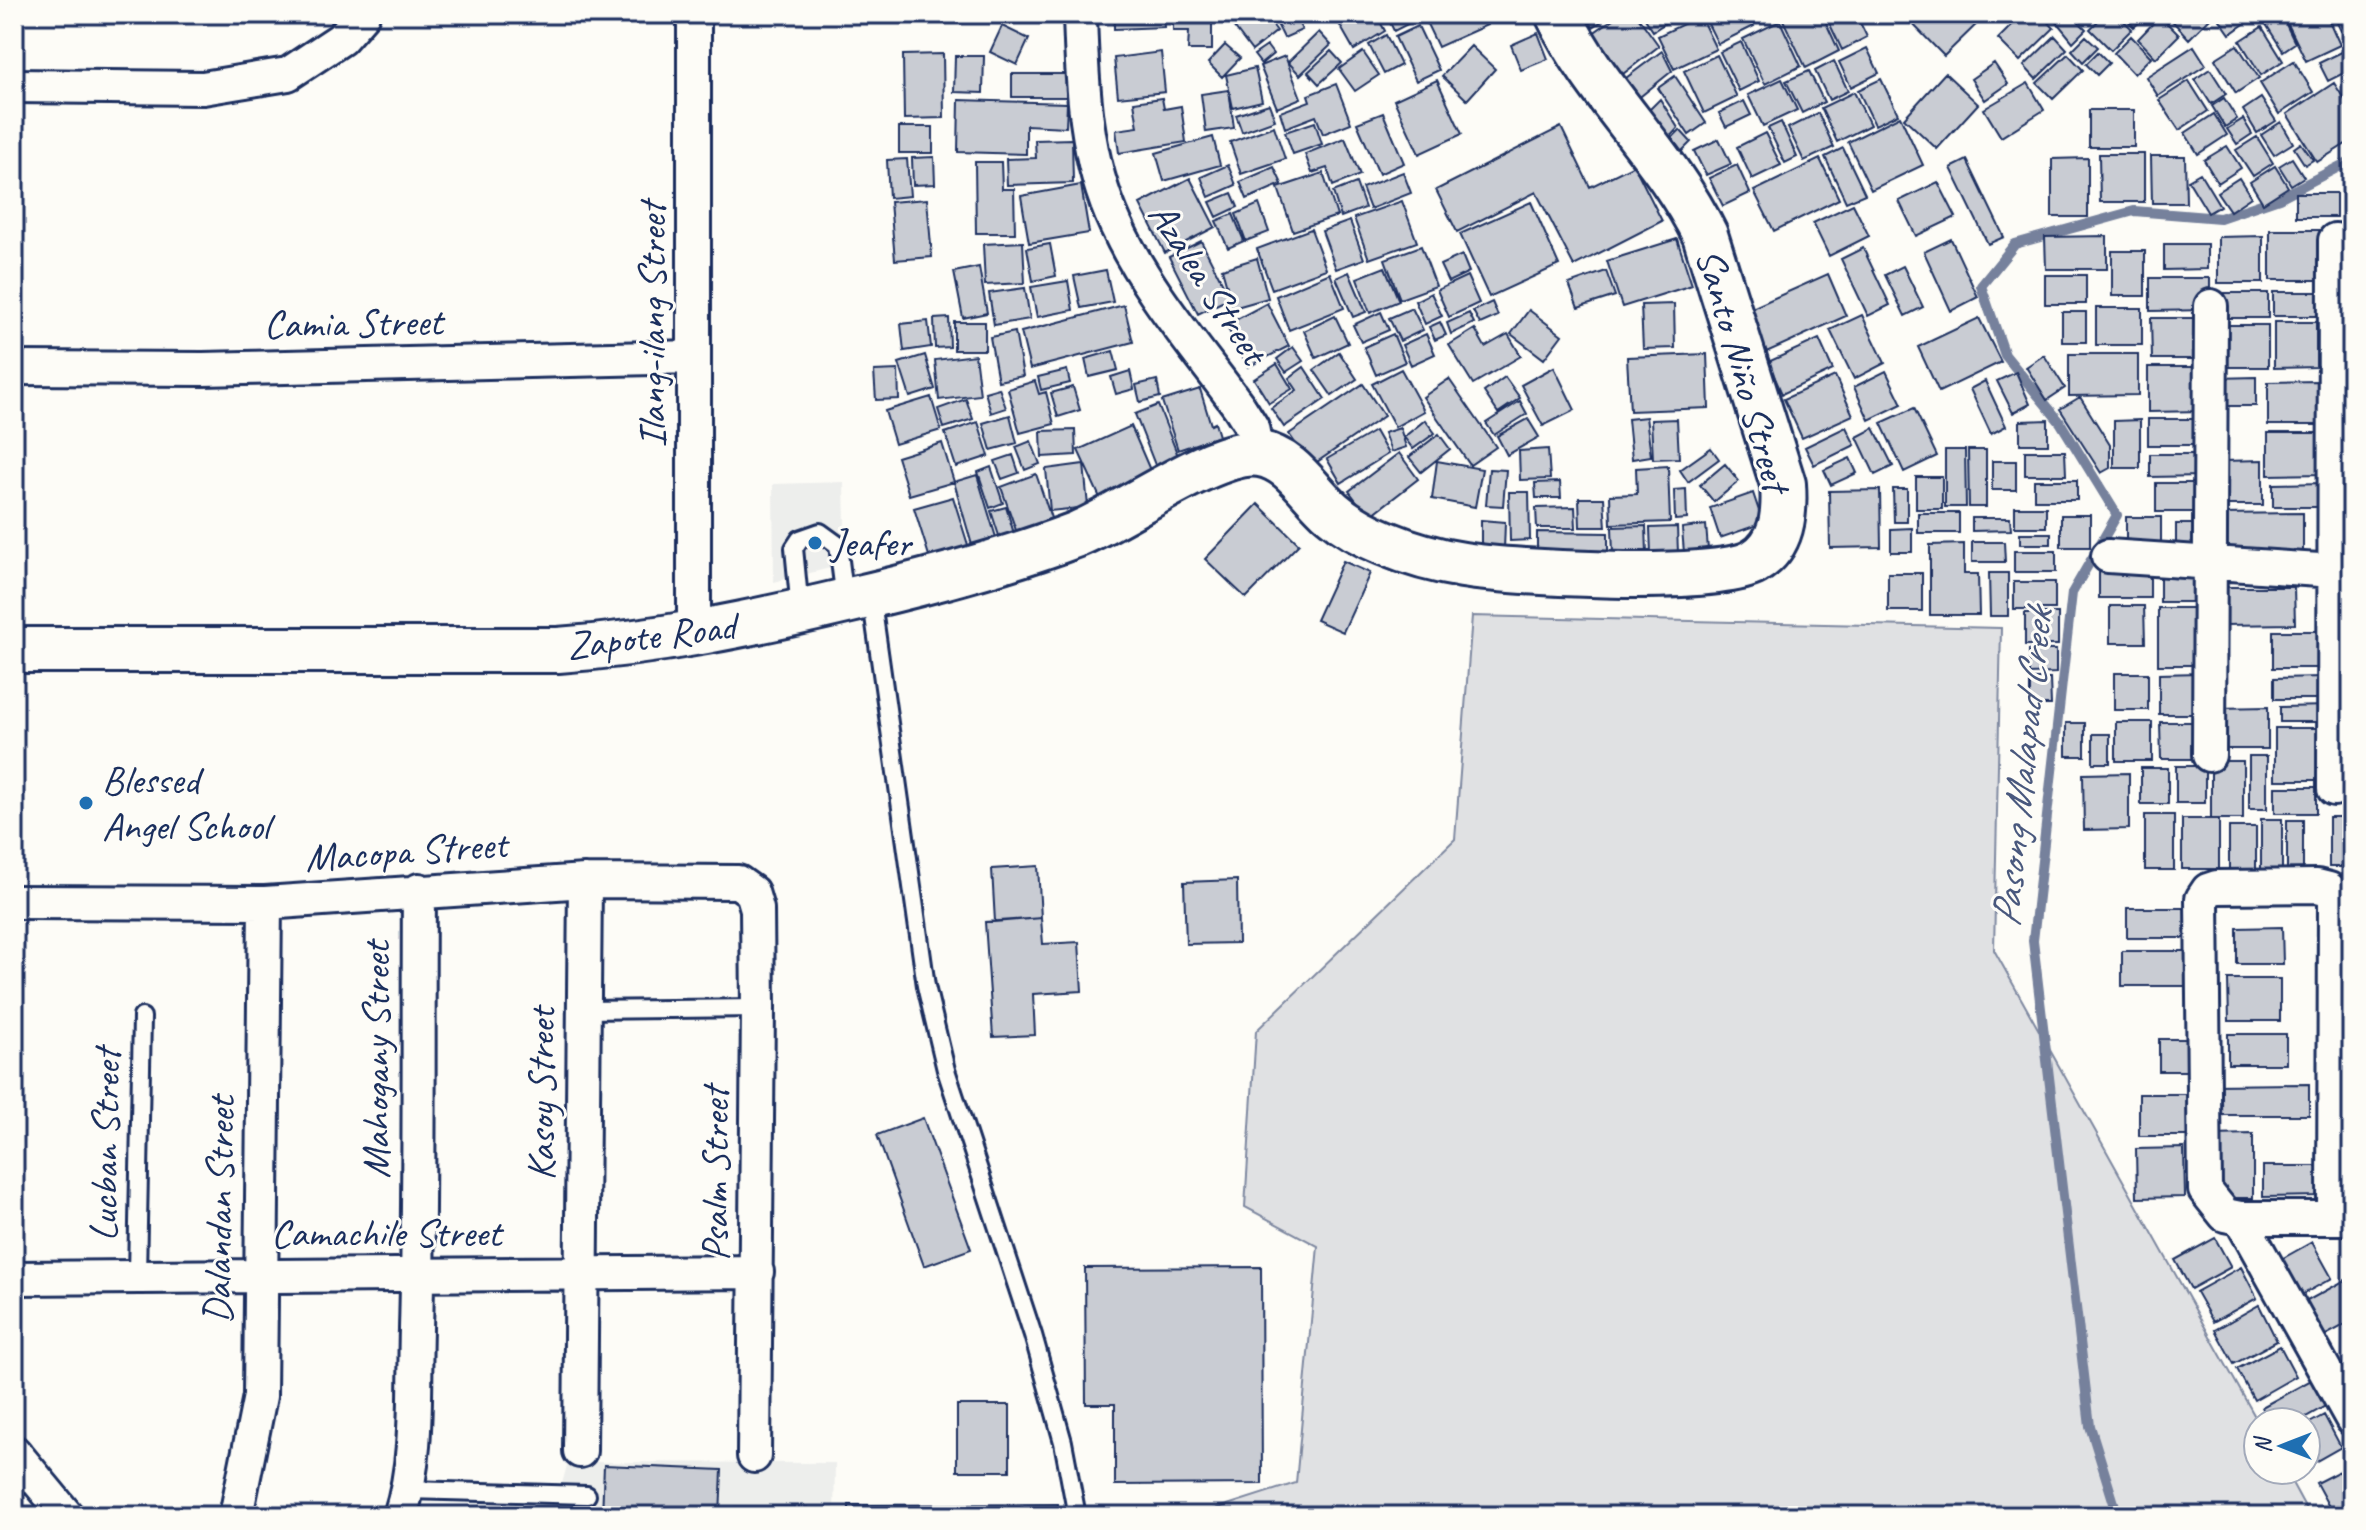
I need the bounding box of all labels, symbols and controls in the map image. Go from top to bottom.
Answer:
street label: Azalea Street [1137,193,1281,377]
street label: Ilang-ilang Street [627,196,677,448]
street label: Santo Niño Street [1684,243,1803,503]
street label: Camia Street [263,296,447,350]
place label: Jeafer [829,518,914,568]
marker: Jeafer [806,534,824,552]
street label: Zapote Road [564,600,743,671]
water label: Pasong Malapad Creek [1979,600,2066,929]
place label: Blessed Angel School [102,755,276,851]
marker: Blessed Angel School [77,794,95,812]
street label: Macopa Street [303,819,512,883]
street label: Mahogany Street [351,938,401,1179]
street label: Kasoy Street [516,1004,566,1181]
street label: Lucban Street [78,1042,132,1242]
street label: Psalm Street [690,1081,740,1261]
street label: Dalandan Street [192,1092,246,1324]
street label: Camachile Street [271,1208,505,1258]
north arrow [2242,1406,2322,1486]
text: N [2249,1436,2277,1453]

